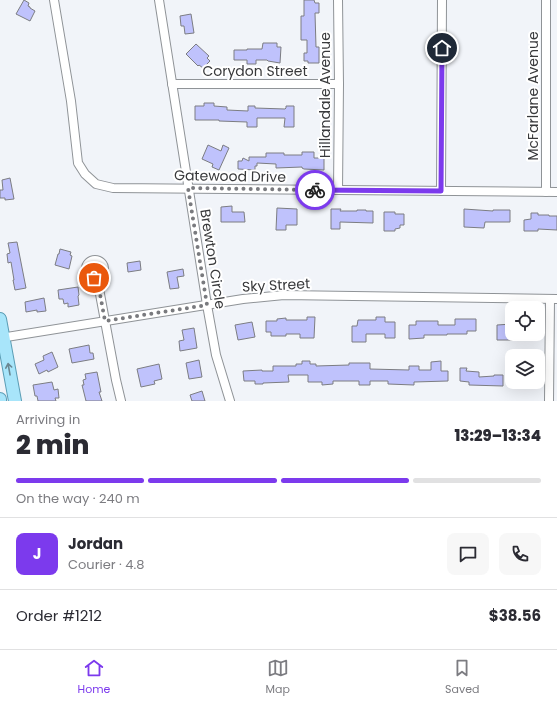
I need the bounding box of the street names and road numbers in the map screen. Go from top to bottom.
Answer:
street label: McFarlane Avenue [523,31,543,161]
street label: Hillandale Avenue [315,32,335,158]
street label: Corydon Street [203,61,308,81]
street label: Gatewood Drive [174,165,286,187]
street label: Brewton Circle [195,208,231,311]
street label: Sky Street [241,273,311,297]

